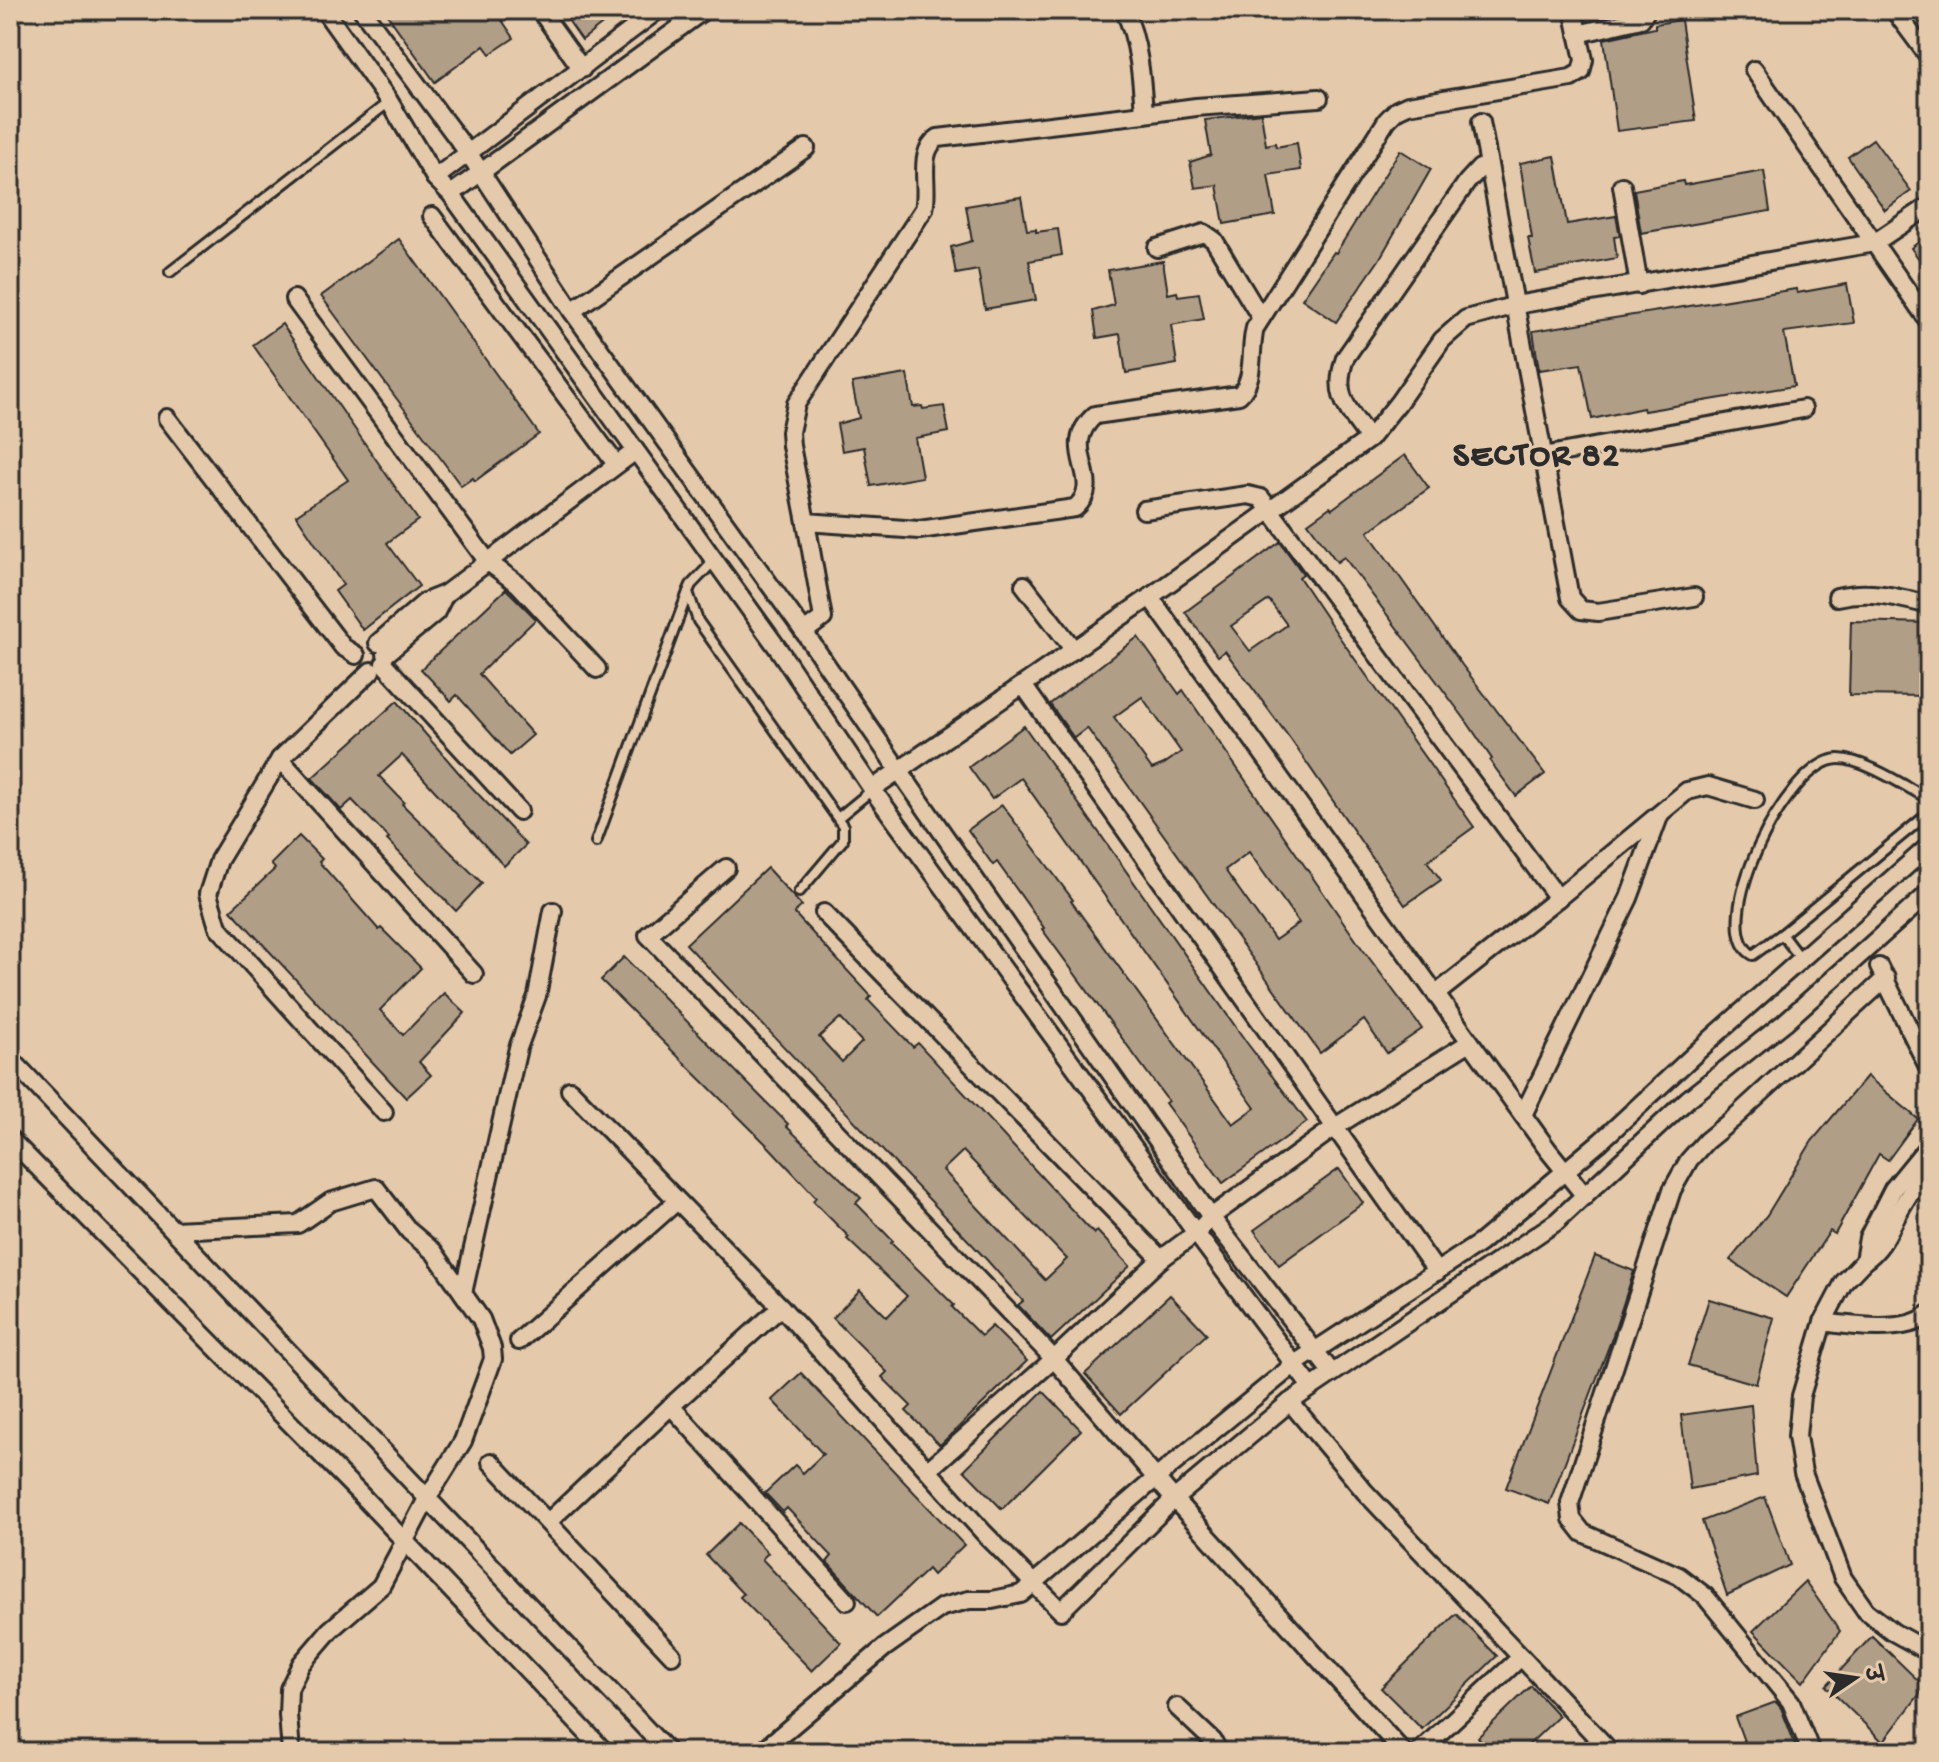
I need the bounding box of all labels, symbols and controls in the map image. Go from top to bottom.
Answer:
district label: SECTOR 82 [1453,438,1621,478]
north arrow [1815,1638,1895,1718]
text: उ [1856,1662,1885,1687]

